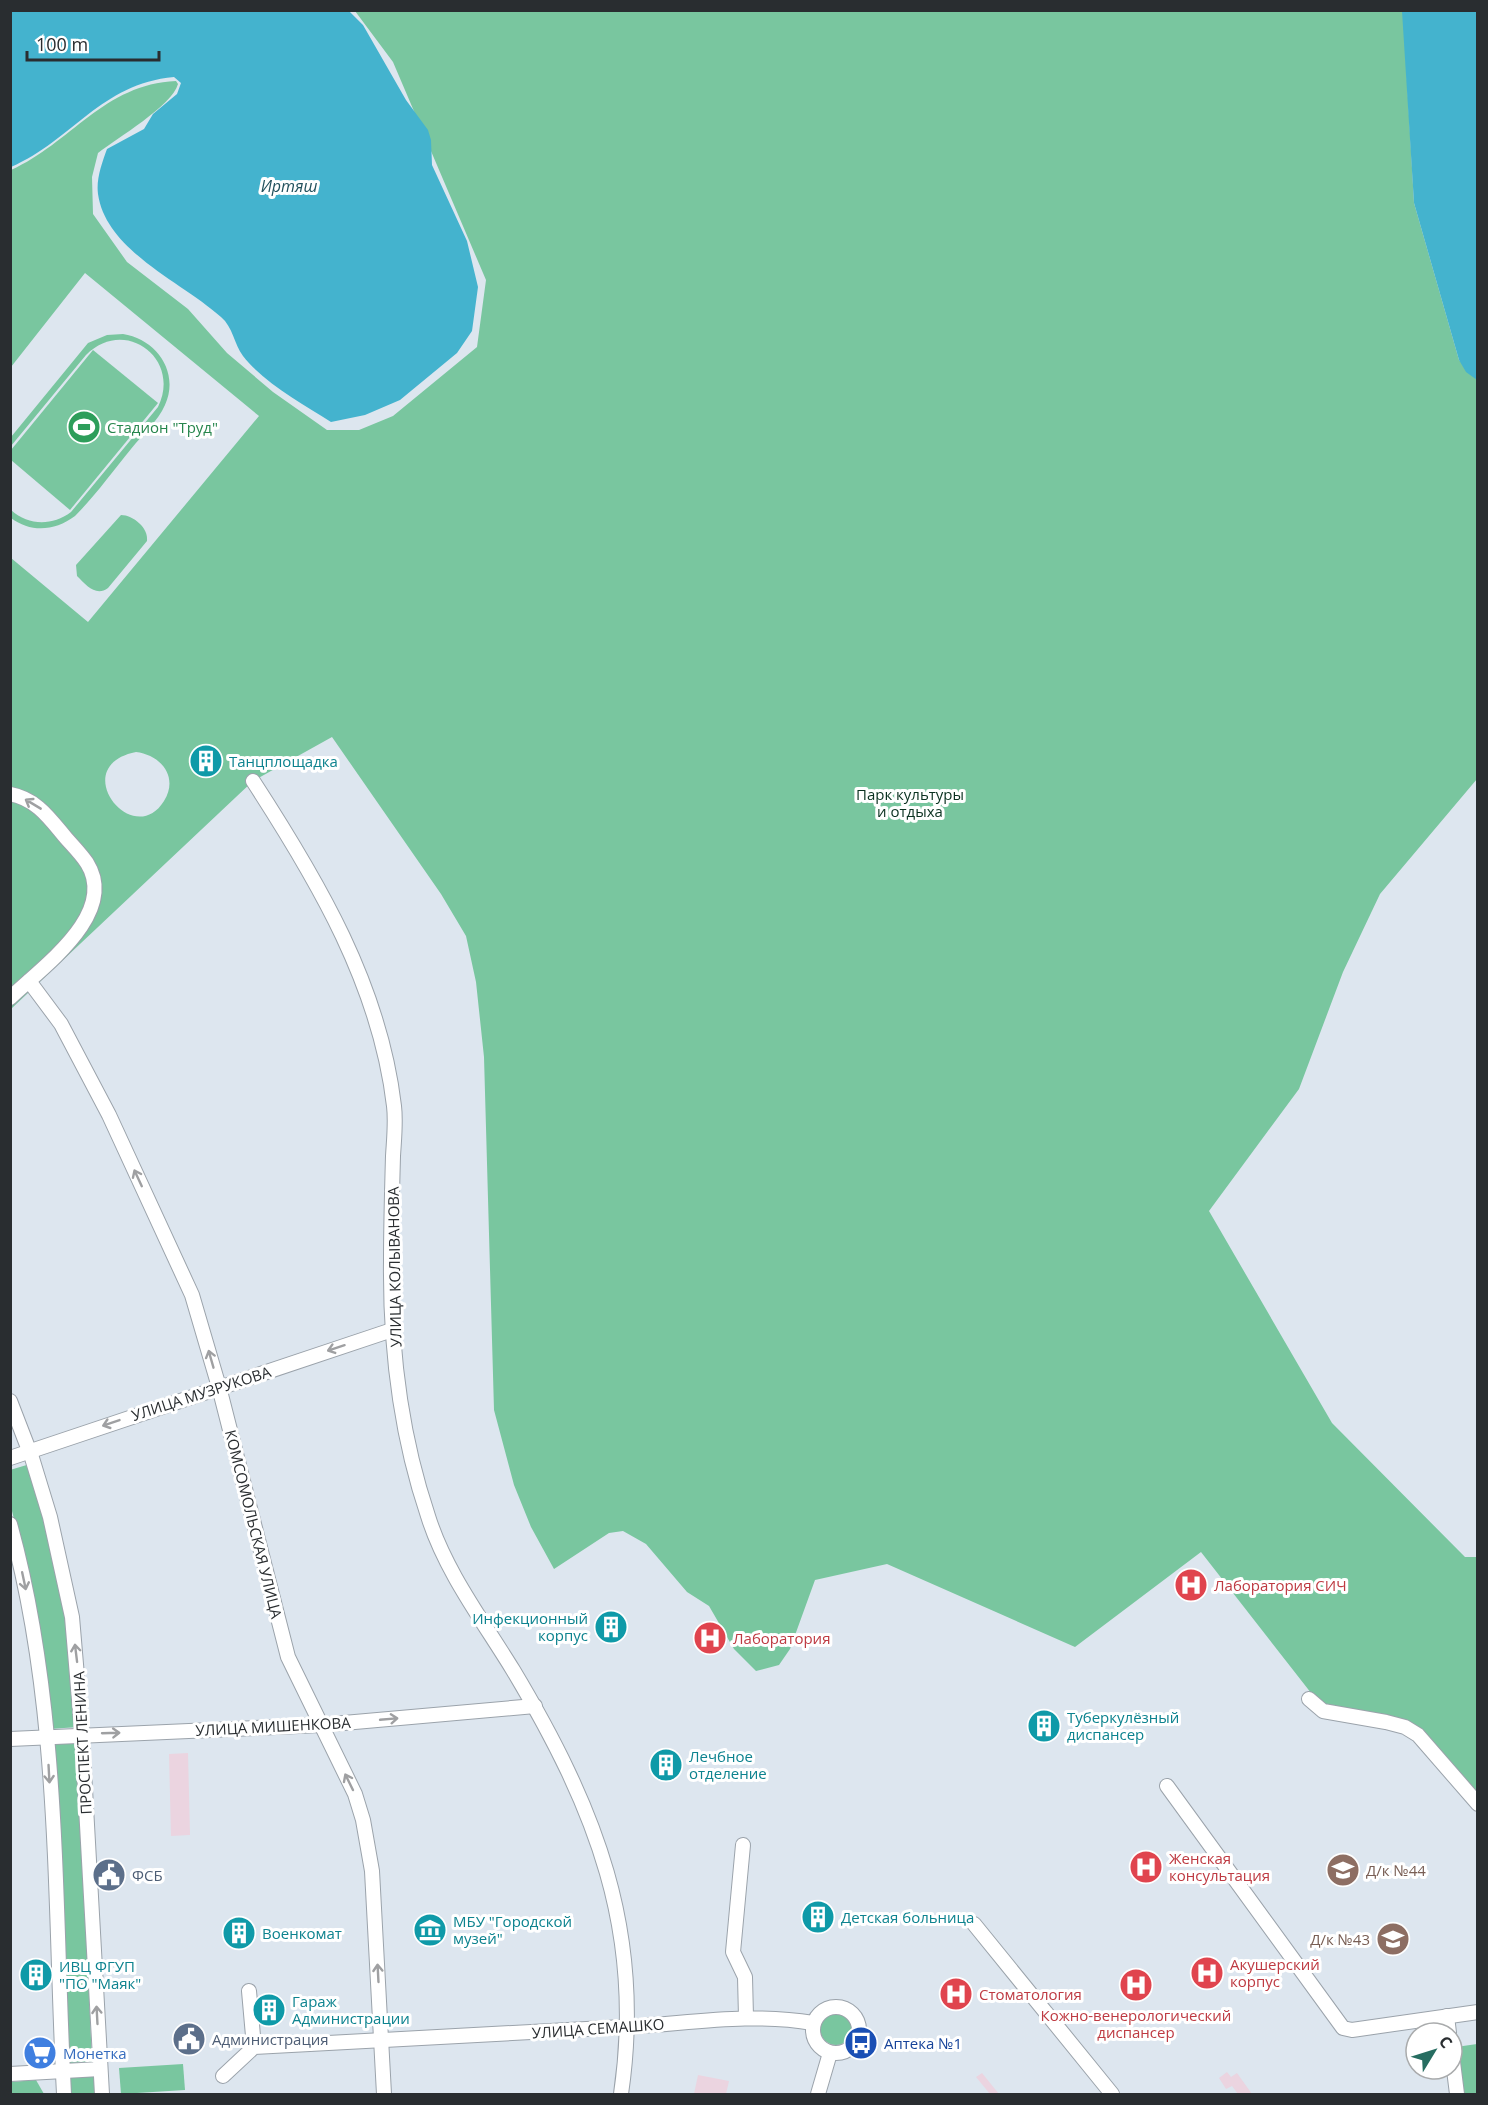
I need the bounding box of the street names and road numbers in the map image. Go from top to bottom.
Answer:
street label: УЛИЦА КОЛЫВАНОВА [383,1186,405,1348]
street label: УЛИЦА МУЗРУКОВА [129,1361,274,1425]
street label: КОМСОМОЛЬСКАЯ УЛИЦА [221,1428,287,1621]
street label: ПРОСПЕКТ ЛЕНИНА [68,1670,96,1815]
street label: УЛИЦА МИШЕНКОВА [195,1712,352,1740]
street label: УЛИЦА СЕМАШКО [531,2013,665,2043]

